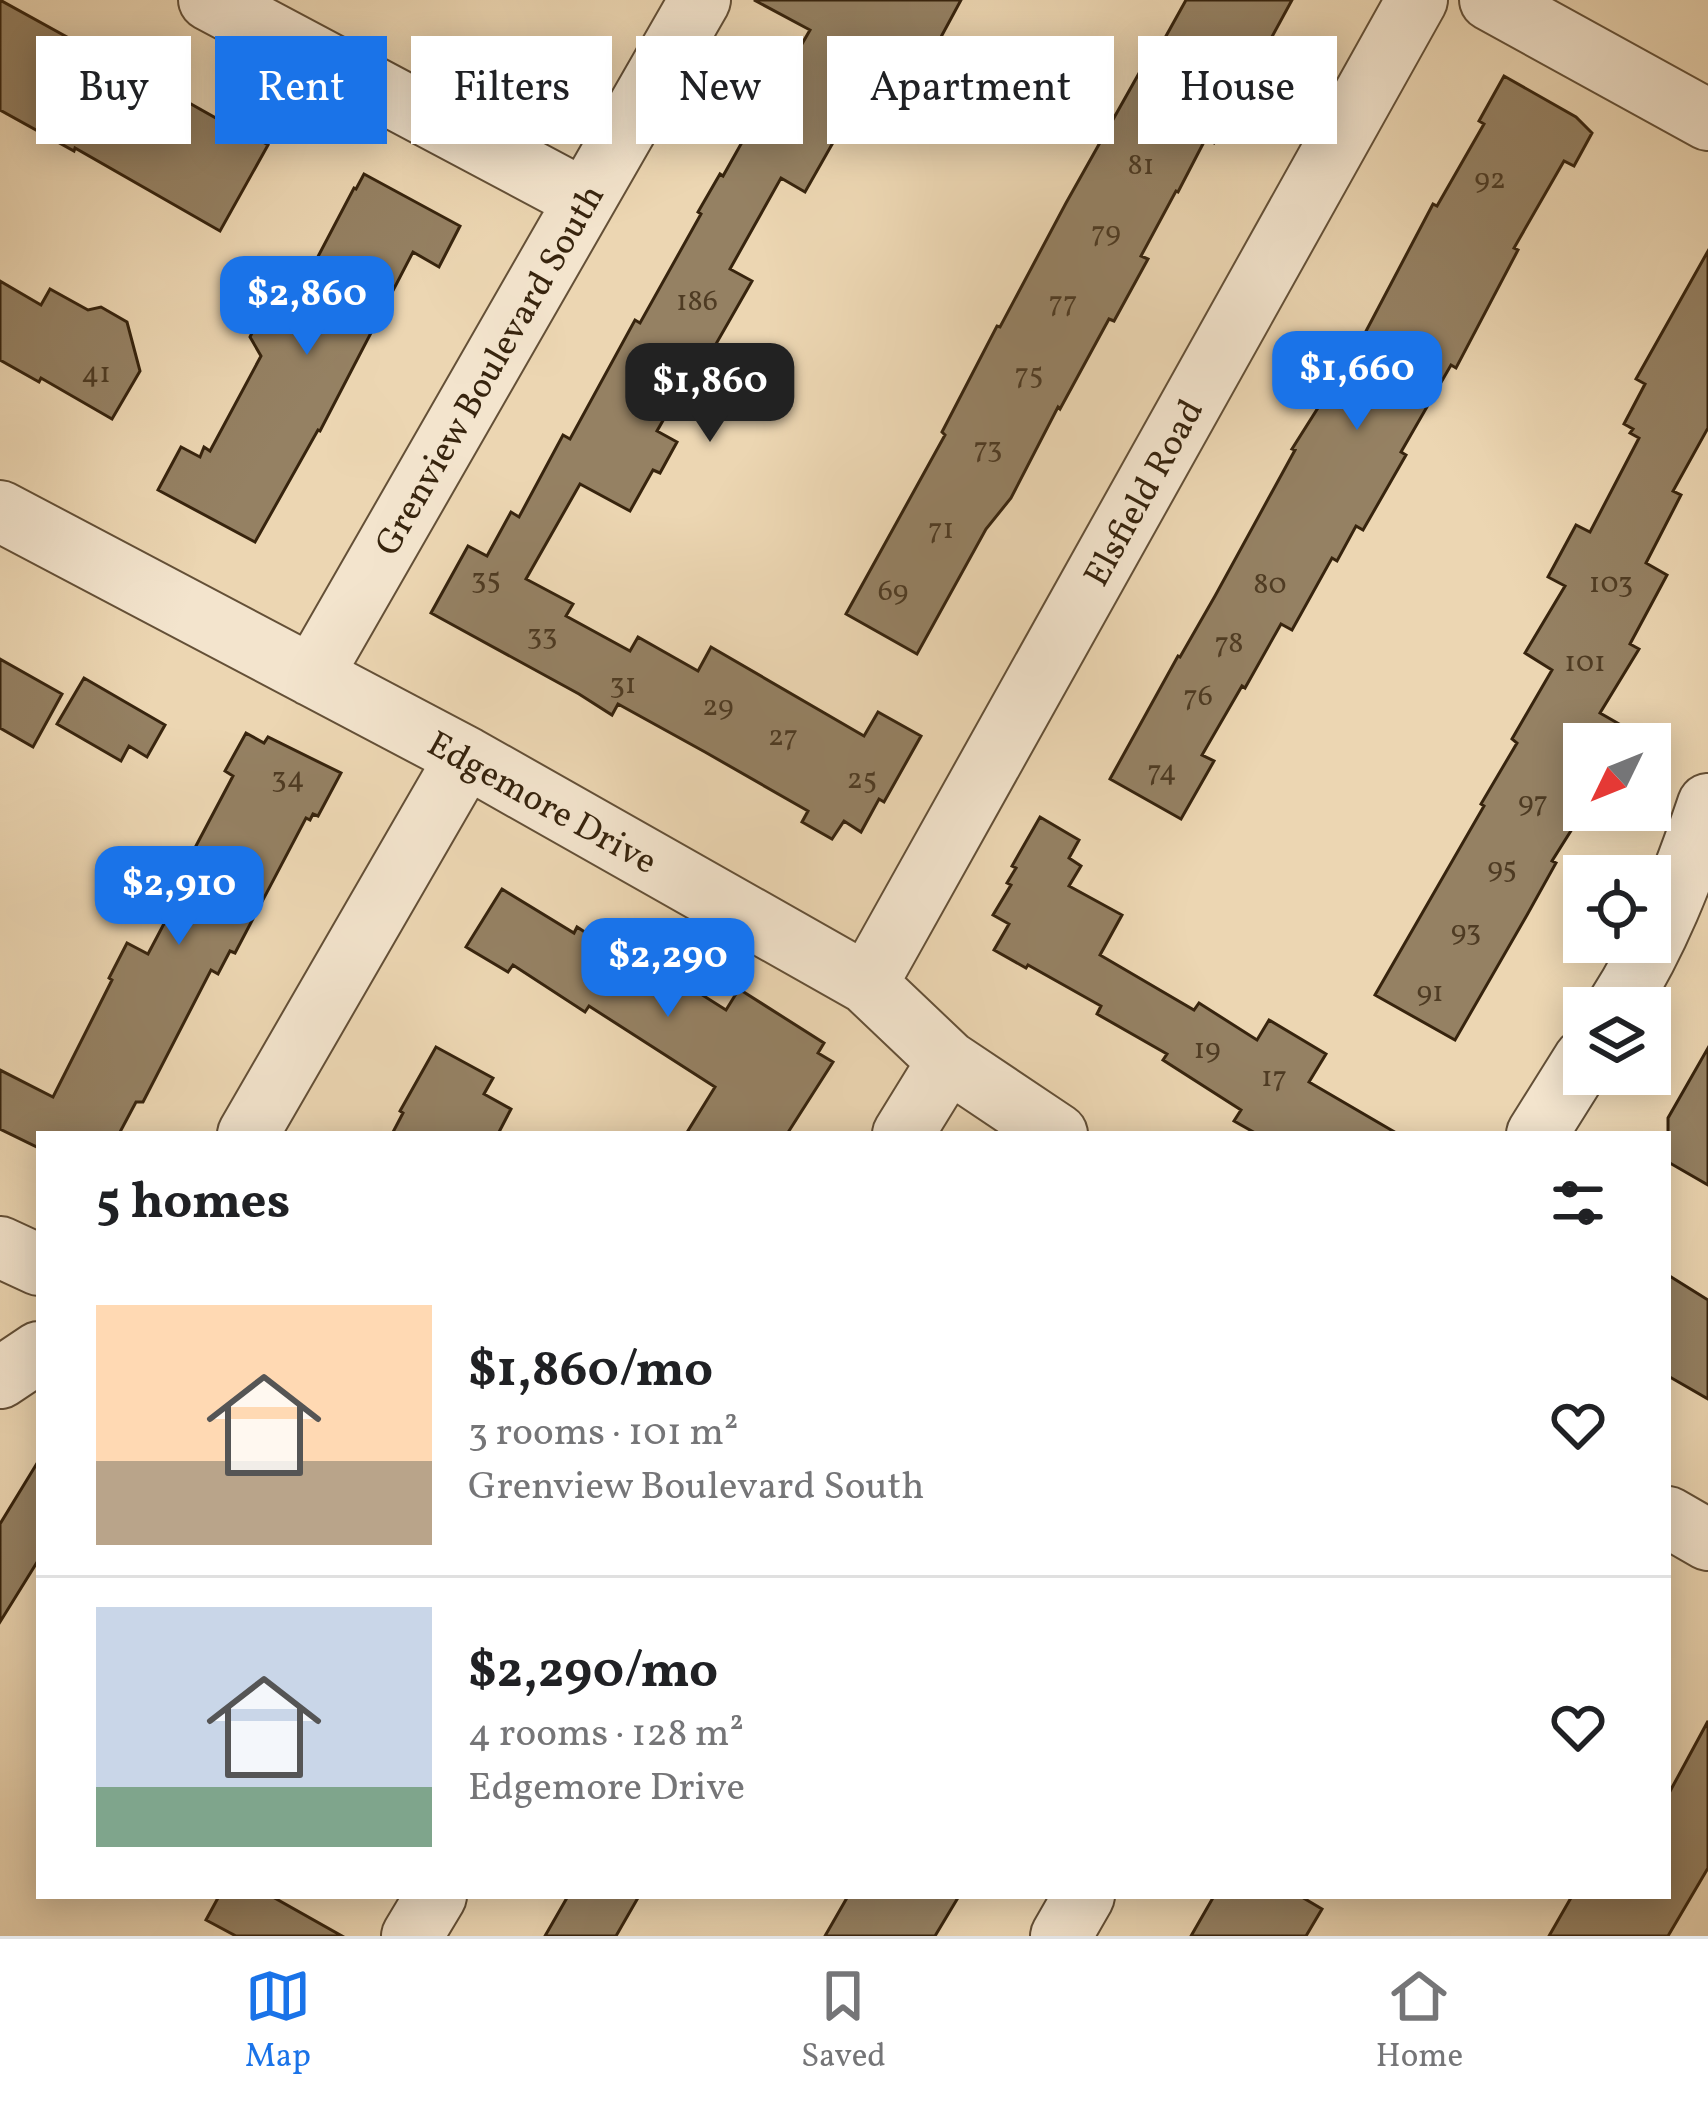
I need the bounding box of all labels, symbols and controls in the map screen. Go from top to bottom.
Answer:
chip: Buy [36,36,191,144]
chip: Rent [215,36,387,144]
chip: Filters [411,36,612,144]
chip: New [636,36,803,144]
chip: Apartment [827,36,1114,144]
chip: House [1138,36,1337,144]
house number: 81 [1128,145,1154,187]
house number: 92 [1474,159,1506,201]
street label: Grenview Boulevard South [364,176,618,566]
house number: 79 [1091,212,1121,254]
pin: $2,860 [209,256,405,358]
text: $2,860 [247,268,367,322]
house number: 186 [676,281,718,323]
house number: 77 [1048,282,1078,324]
pin: $1,660 [1259,331,1455,433]
pin: $1,860 [612,343,808,445]
text: $1,660 [1299,343,1415,397]
house number: 41 [81,353,111,395]
house number: 75 [1015,354,1043,396]
text: $1,860 [652,355,768,409]
street label: Elsfield Road [1073,391,1218,597]
house number: 73 [973,428,1003,470]
house number: 71 [928,509,954,551]
house number: 35 [471,559,501,601]
house number: 103 [1589,563,1633,605]
house number: 80 [1253,564,1287,606]
house number: 69 [878,571,908,613]
house number: 33 [527,615,557,657]
house number: 78 [1215,623,1243,665]
house number: 101 [1564,642,1606,684]
house number: 31 [609,664,637,706]
house number: 76 [1183,676,1213,718]
house number: 29 [702,686,734,728]
house number: 27 [768,716,798,758]
street label: Edgemore Drive [417,721,665,888]
north arrow [1563,723,1671,831]
map controls [1563,723,1671,1095]
house number: 74 [1147,751,1177,793]
house number: 34 [271,758,305,800]
house number: 25 [847,759,877,801]
house number: 97 [1518,782,1548,824]
pin: $2,910 [81,846,277,948]
house number: 95 [1487,848,1517,890]
button: locate [1563,855,1671,963]
text: $2,910 [122,858,236,912]
house number: 93 [1451,911,1481,953]
pin: $2,290 [570,918,766,1020]
text: $2,290 [608,930,728,984]
house number: 91 [1416,972,1444,1014]
button: layers [1563,987,1671,1095]
house number: 19 [1193,1029,1221,1071]
house number: 17 [1261,1057,1287,1099]
text: 5 homes [96,1168,290,1239]
icon: filters [1545,1170,1611,1236]
text: $1,860/mo [468,1336,713,1407]
icon: home [192,1353,336,1497]
icon: heart [1545,1392,1611,1458]
text: 3 rooms · 101 m² [468,1407,739,1461]
text: Grenview Boulevard South [468,1461,924,1515]
text: $2,290/mo [468,1637,718,1708]
icon: home [192,1655,336,1799]
icon: heart [1545,1694,1611,1760]
text: 4 rooms · 128 m² [468,1708,744,1762]
text: Edgemore Drive [468,1762,745,1816]
tab: Map [245,1963,311,2081]
tab: Saved [801,1963,886,2081]
tab: Home [1376,1963,1463,2081]

